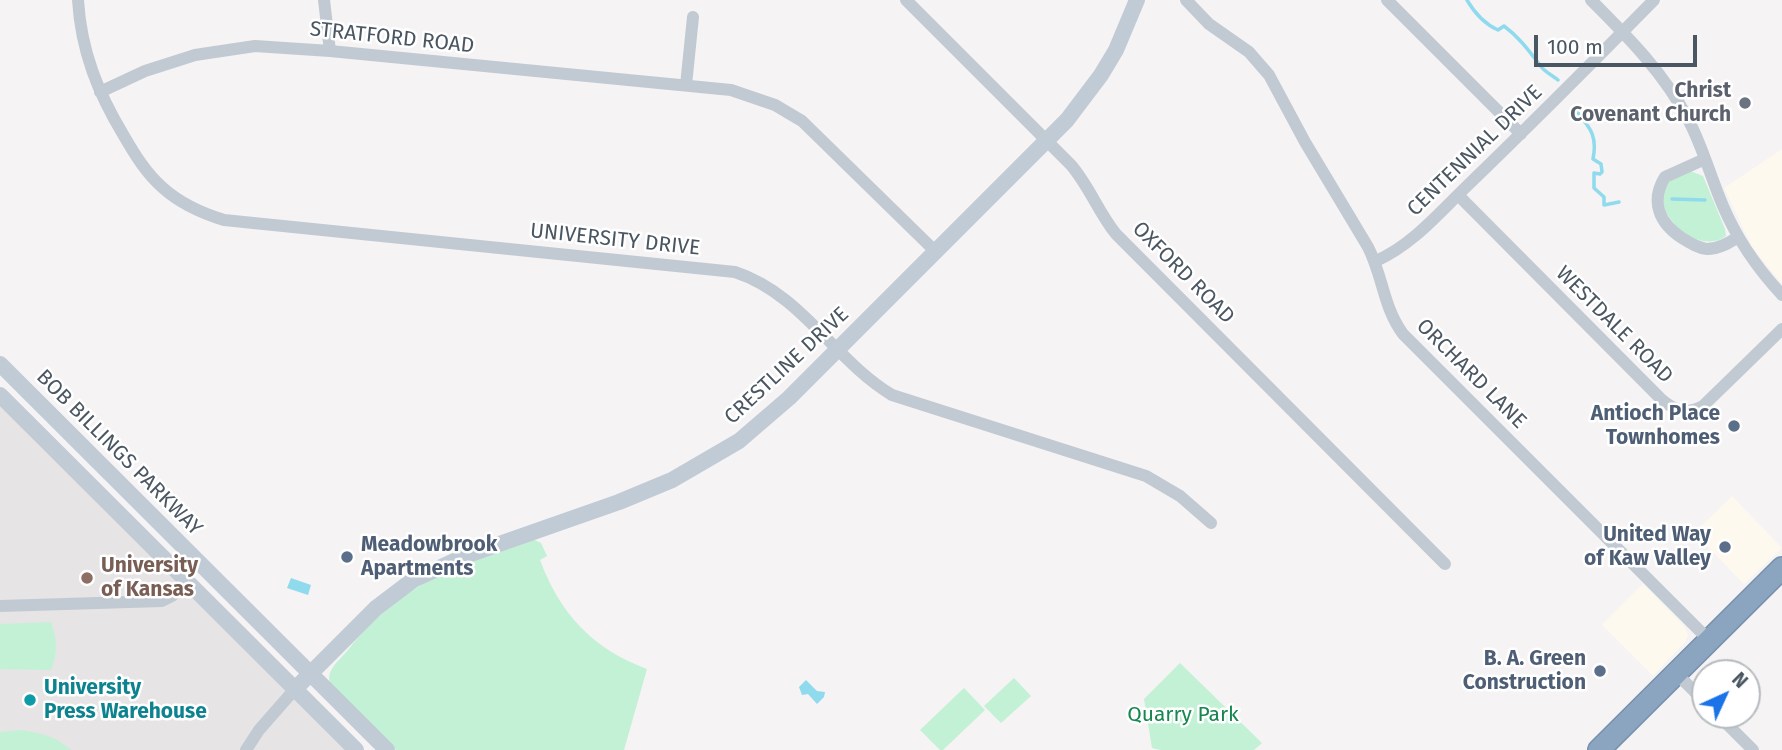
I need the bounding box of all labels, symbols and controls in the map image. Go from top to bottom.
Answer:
street label: STRATFORD ROAD [309,17,475,59]
scale bar [1537,21,1700,65]
text: 100 m [1547,34,1603,60]
place label: Christ Covenant Church [1570,78,1731,128]
street label: CENTENNIAL DRIVE [1402,80,1548,222]
marker: Christ Covenant Church [1737,95,1753,111]
street label: OXFORD ROAD [1127,217,1239,329]
street label: UNIVERSITY DRIVE [529,219,701,261]
street label: WESTDALE ROAD [1550,261,1678,389]
street label: CRESTLINE DRIVE [720,302,854,430]
street label: ORCHARD LANE [1411,314,1531,434]
street label: BOB BILLINGS PARKWAY [31,365,207,541]
place label: Antioch Place Townhomes [1591,401,1720,451]
marker: Antioch Place Townhomes [1726,418,1742,434]
place label: United Way of Kaw Valley [1584,522,1711,572]
place label: Meadowbrook Apartments [361,532,497,582]
marker: United Way of Kaw Valley [1717,539,1733,555]
marker: Meadowbrook Apartments [339,549,355,565]
place label: University of Kansas [101,553,198,603]
marker: University of Kansas [79,570,95,586]
place label: B. A. Green Construction [1463,646,1586,696]
north arrow [1691,659,1761,729]
marker: B. A. Green Construction [1592,663,1608,679]
text: N [1727,668,1752,693]
place label: University Press Warehouse [44,675,207,725]
marker: University Press Warehouse [22,692,38,708]
park label: Quarry Park [1127,702,1239,728]

